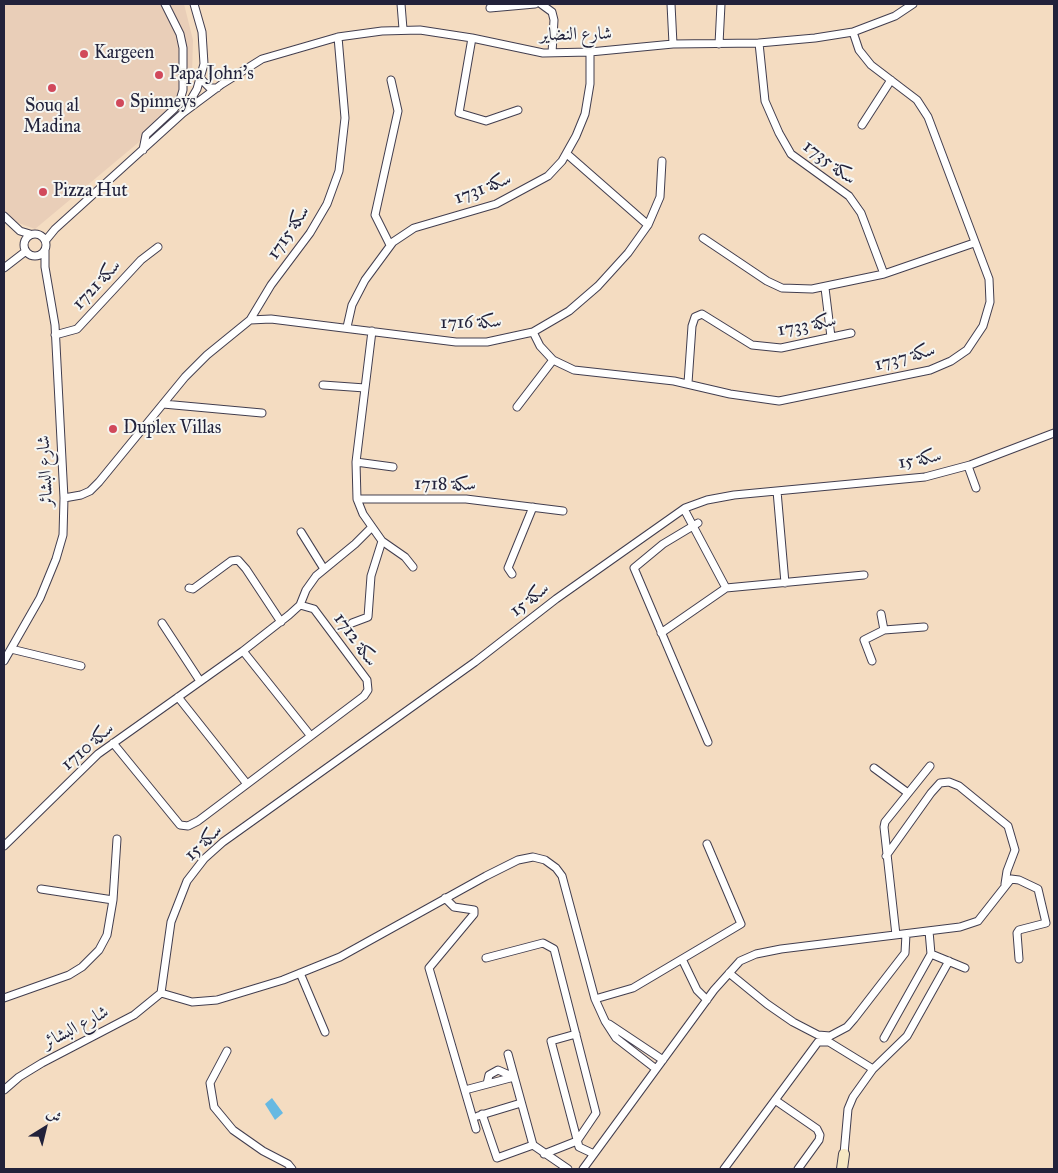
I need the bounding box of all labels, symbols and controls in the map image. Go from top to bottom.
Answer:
street label: شارع النضاير [540,24,612,46]
place label: Kargeen [94,43,154,65]
marker: Kargeen [78,48,90,60]
place label: Papa John's [169,64,254,86]
marker: Papa John's [153,69,165,81]
marker: Souq al Madina [46,82,58,94]
place label: Spinneys [130,92,196,114]
place label: Souq al Madina [23,96,81,138]
marker: Spinneys [114,97,126,109]
street label: سكة 1735 [798,136,860,190]
street label: سكة 1731 [451,168,515,210]
place label: Pizza Hut [53,181,128,203]
marker: Pizza Hut [37,186,49,198]
street label: سكة 1715 [263,202,315,264]
street label: سكة 1721 [68,255,126,315]
street label: سكة 1733 [776,310,838,342]
street label: سكة 1716 [440,312,502,334]
street label: سكة 1737 [872,340,938,376]
place label: Duplex Villas [123,418,221,440]
marker: Duplex Villas [107,423,119,435]
street label: شارع البشائر [33,435,59,507]
street label: سكة 15 [897,446,943,474]
street label: سكة 1718 [414,474,476,496]
street label: سكة 15 [506,578,554,622]
street label: سكة 1712 [328,609,382,671]
street label: سكة 1710 [57,718,119,776]
street label: سكة 15 [181,820,227,866]
street label: شارع البشائر [39,1002,113,1054]
north arrow [20,1103,70,1153]
text: ش [43,1104,65,1126]

